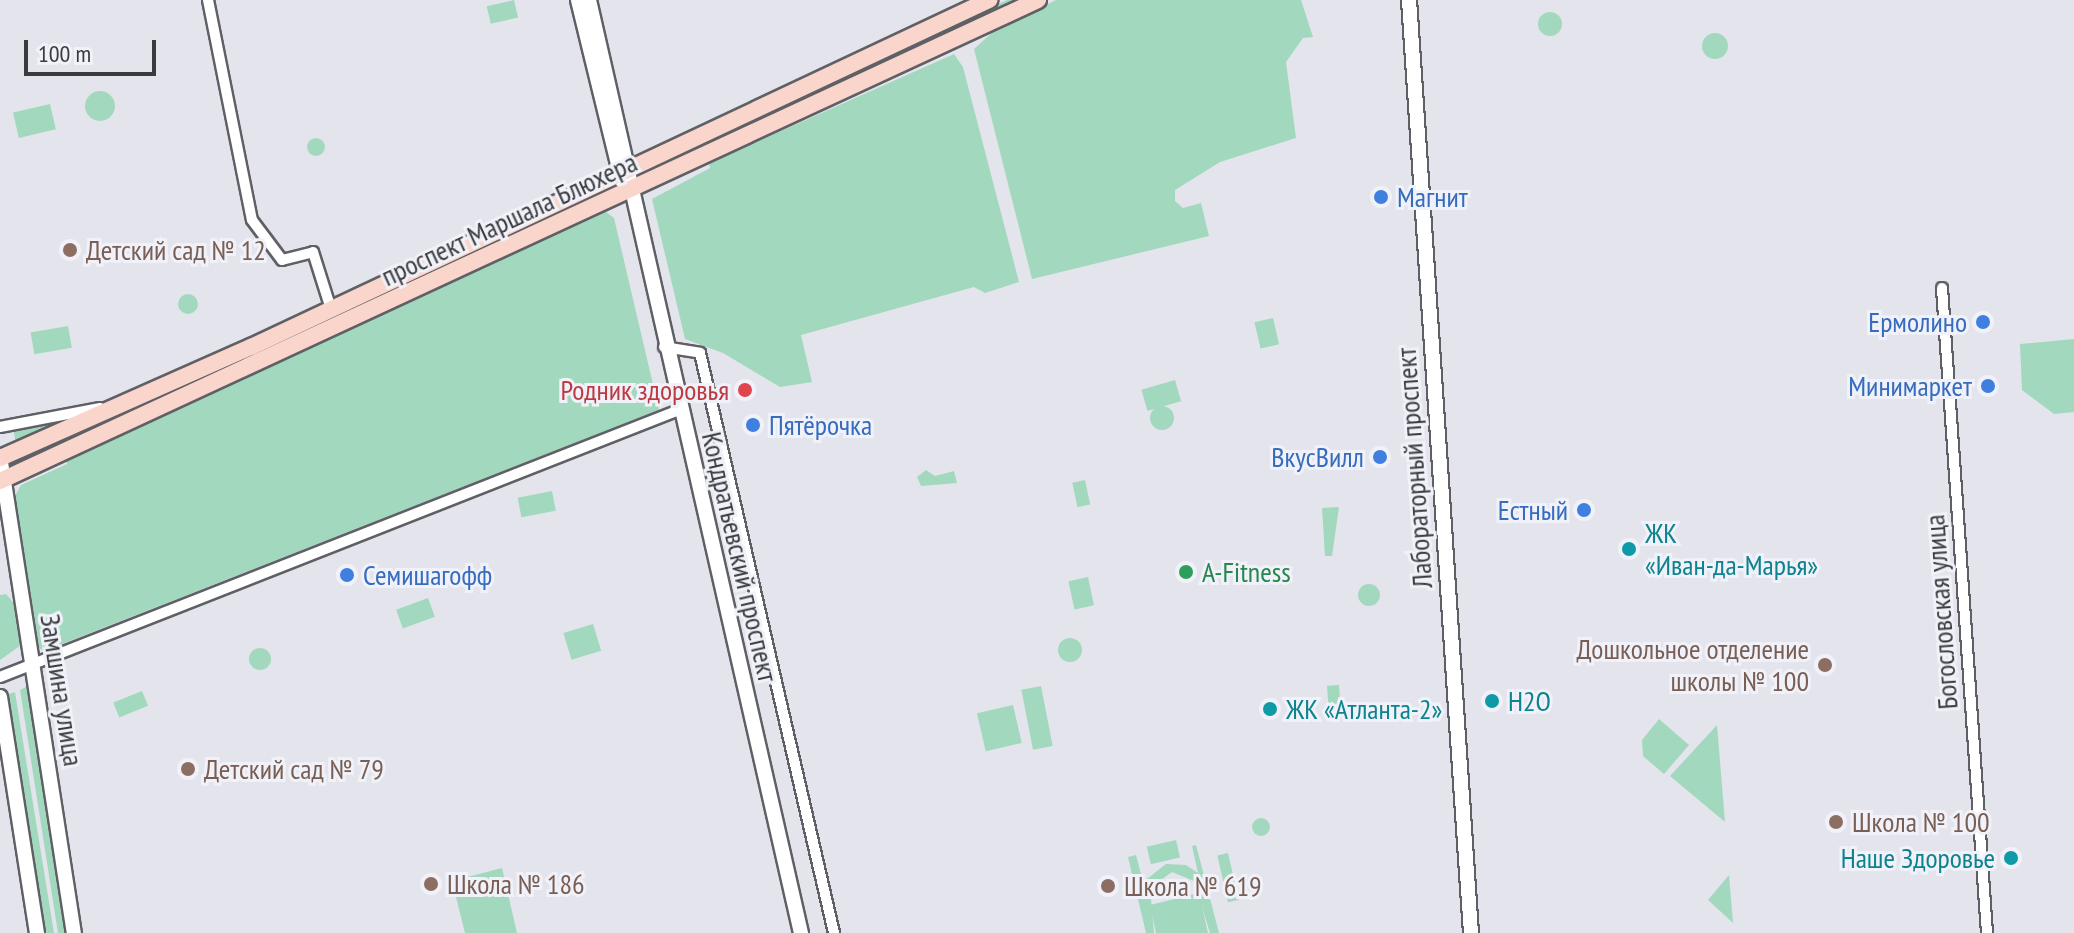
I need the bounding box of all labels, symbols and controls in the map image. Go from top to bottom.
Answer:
scale bar [28,24,160,74]
text: 100 m [38,38,91,69]
street label: проспект Маршала Блюхера [376,145,642,293]
place label: Магнит [1397,180,1468,214]
marker: Магнит [1372,188,1390,206]
place label: Детский сад № 12 [86,233,266,267]
marker: Детский сад № 12 [61,241,79,259]
place label: Ермолино [1868,305,1967,339]
marker: Ермолино [1974,313,1992,331]
street label: Лабораторный проспект [1389,347,1439,589]
place label: Минимаркет [1848,369,1972,403]
place label: Родник здоровья [560,373,729,407]
marker: Минимаркет [1979,377,1997,395]
marker: Родник здоровья [736,381,754,399]
place label: Пятёрочка [769,408,872,442]
marker: Пятёрочка [744,416,762,434]
street label: Кондратьевский проспект [695,429,785,685]
place label: ВкусВилл [1271,440,1364,474]
marker: ВкусВилл [1371,448,1389,466]
place label: Естный [1498,493,1568,527]
marker: Естный [1575,501,1593,519]
street label: Богословская улица [1917,513,1965,711]
place label: ЖК «Иван-да-Марья» [1645,516,1818,582]
marker: ЖК «Иван-да-Марья» [1620,540,1638,558]
place label: A-Fitness [1202,555,1291,589]
place label: Семишагофф [363,558,492,592]
marker: A-Fitness [1177,563,1195,581]
marker: Семишагофф [338,566,356,584]
street label: Замшина улица [33,612,91,768]
place label: Дошкольное отделение школы № 100 [1577,632,1809,698]
marker: Дошкольное отделение школы № 100 [1816,656,1834,674]
place label: H2O [1508,684,1551,718]
place label: ЖК «Атланта-2» [1286,692,1442,726]
marker: H2O [1483,692,1501,710]
marker: ЖК «Атланта-2» [1261,700,1279,718]
place label: Детский сад № 79 [204,752,384,786]
marker: Детский сад № 79 [179,760,197,778]
place label: Школа № 100 [1852,805,1990,839]
marker: Школа № 100 [1827,813,1845,831]
place label: Наше Здоровье [1841,841,1995,875]
marker: Наше Здоровье [2002,849,2020,867]
place label: Школа № 186 [447,867,585,901]
place label: Школа № 619 [1124,869,1262,903]
marker: Школа № 186 [422,875,440,893]
marker: Школа № 619 [1099,877,1117,895]

